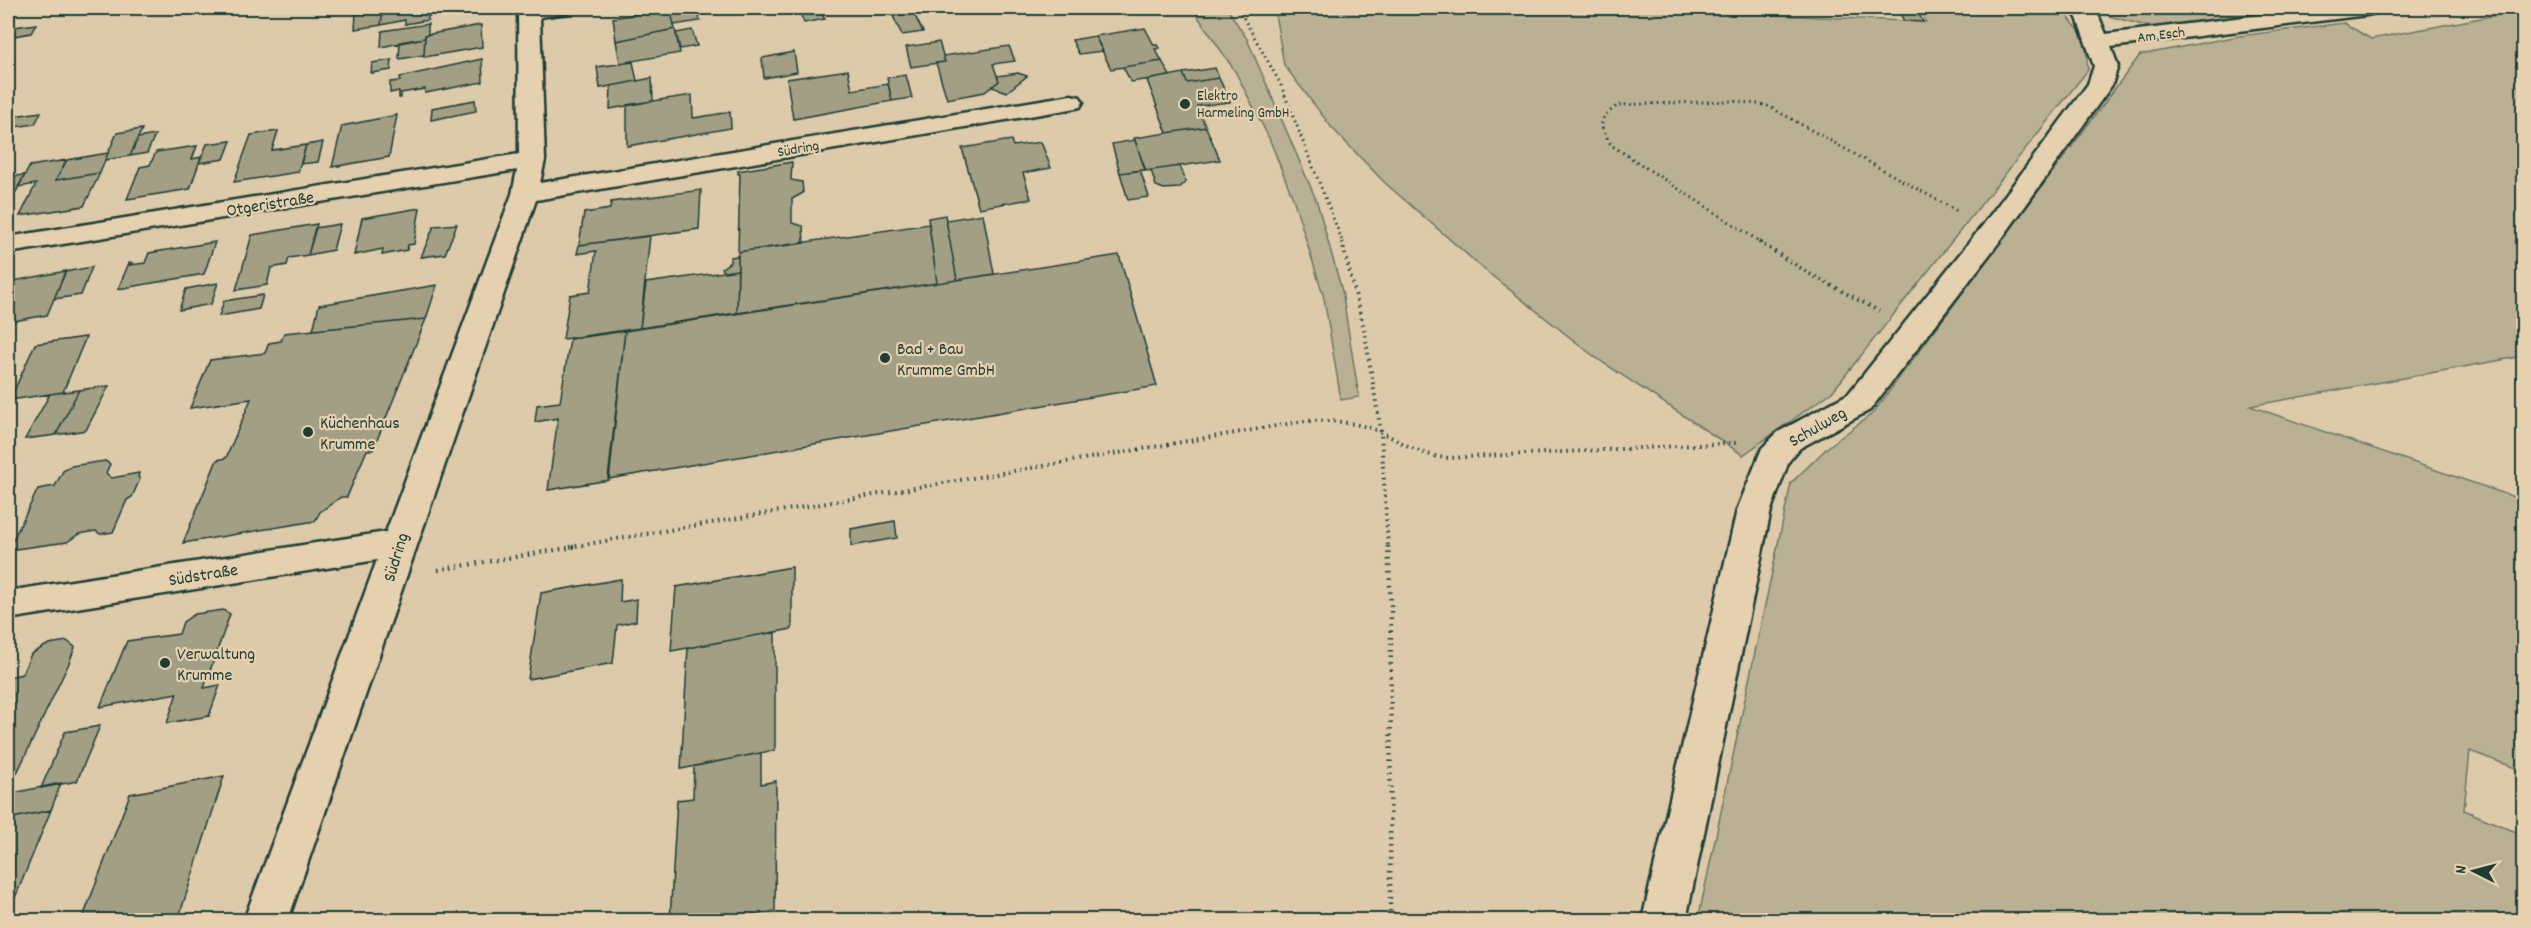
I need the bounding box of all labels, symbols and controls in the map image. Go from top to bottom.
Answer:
street label: Am Esch [2136,22,2187,50]
place label: Elektro Harmeling GmbH [1197,86,1290,125]
marker: Elektro Harmeling GmbH [1178,97,1192,111]
street label: Südring [776,135,821,164]
street label: Otgeristraße [225,186,316,225]
place label: Bad + Bau Krumme GmbH [897,338,995,384]
marker: Bad + Bau Krumme GmbH [878,351,892,365]
street label: Schulweg [1785,402,1852,455]
place label: Küchenhaus Krumme [320,412,400,458]
marker: Küchenhaus Krumme [301,425,315,439]
street label: Südring [378,530,417,585]
street label: Südstraße [167,559,240,594]
place label: Verwaltung Krumme [177,643,255,689]
marker: Verwaltung Krumme [158,656,172,670]
north arrow [2444,841,2504,901]
text: N [2450,864,2473,875]

